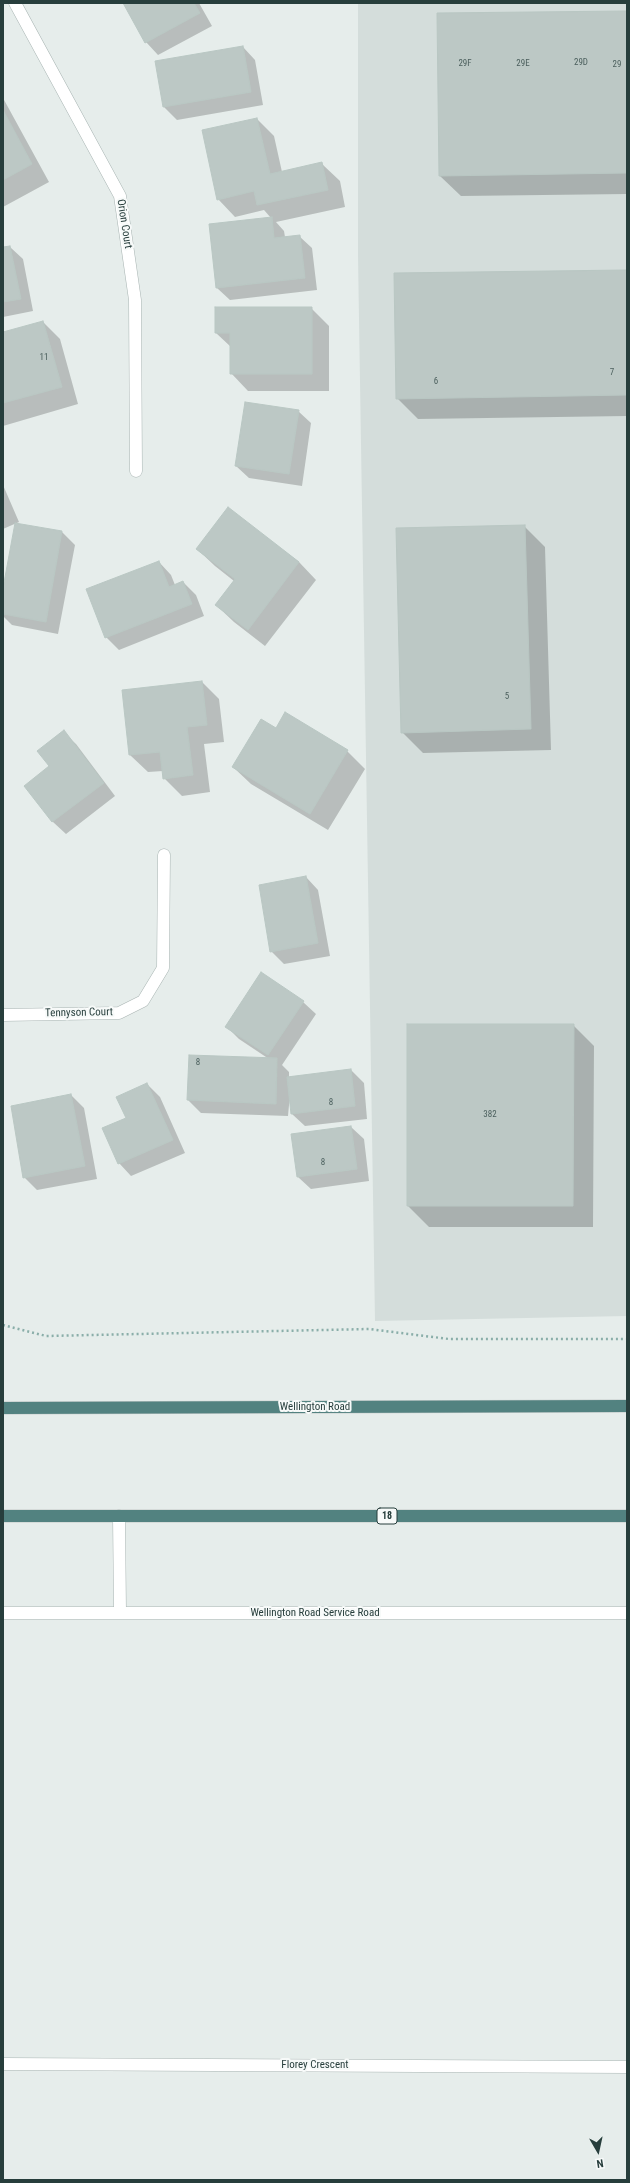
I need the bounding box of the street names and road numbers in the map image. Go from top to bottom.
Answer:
street label: Orion Court [114,198,134,250]
street label: Tennyson Court [45,1006,113,1020]
street label: Wellington Road [280,1400,350,1414]
road number: 18 [377,1508,397,1524]
street label: Wellington Road Service Road [250,1606,380,1620]
street label: Florey Crescent [281,2058,349,2072]

